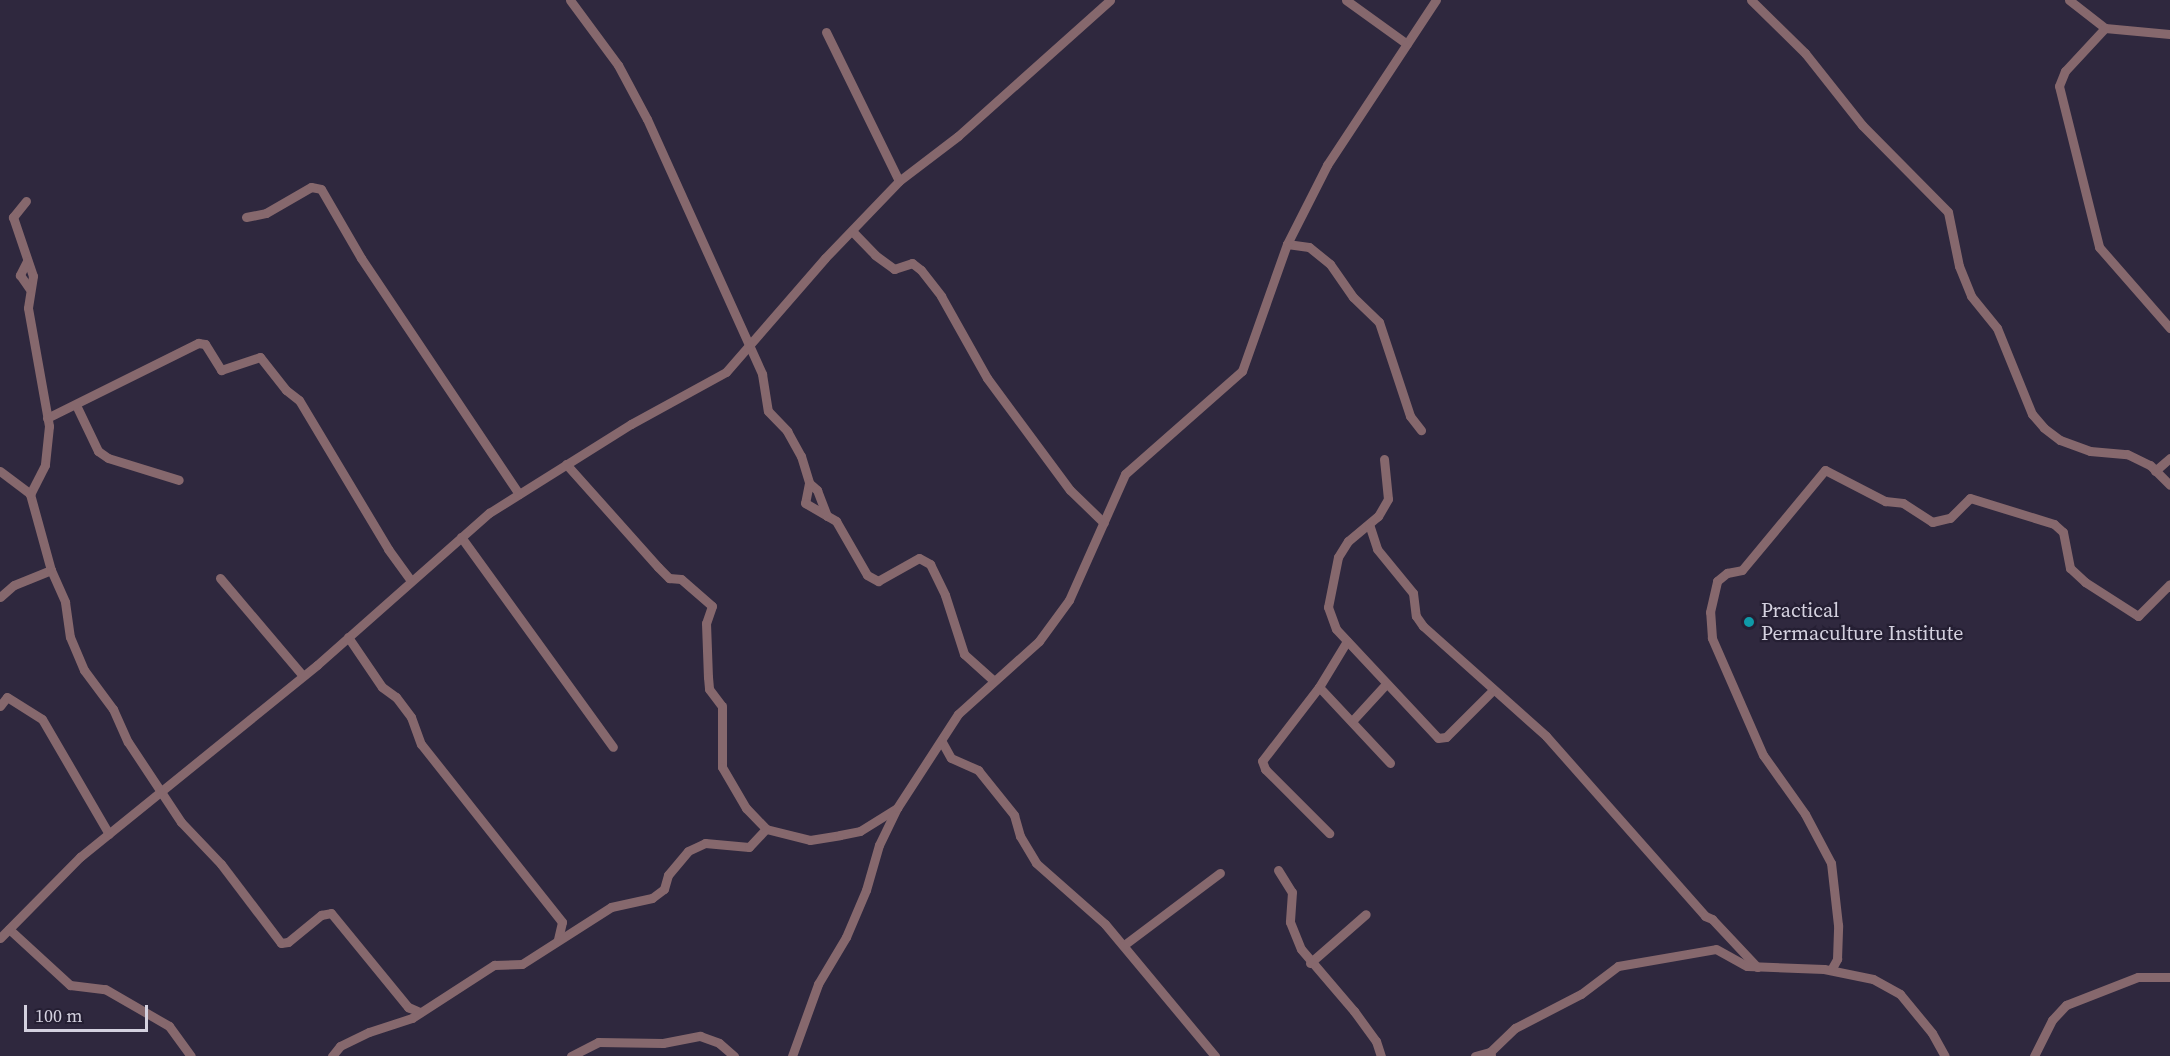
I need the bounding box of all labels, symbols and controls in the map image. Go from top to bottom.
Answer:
place label: Practical Permaculture Institute [1761,598,1963,645]
marker: Practical Permaculture Institute [1742,615,1756,629]
scale bar [27,993,152,1031]
text: 100 m [35,1003,82,1028]

